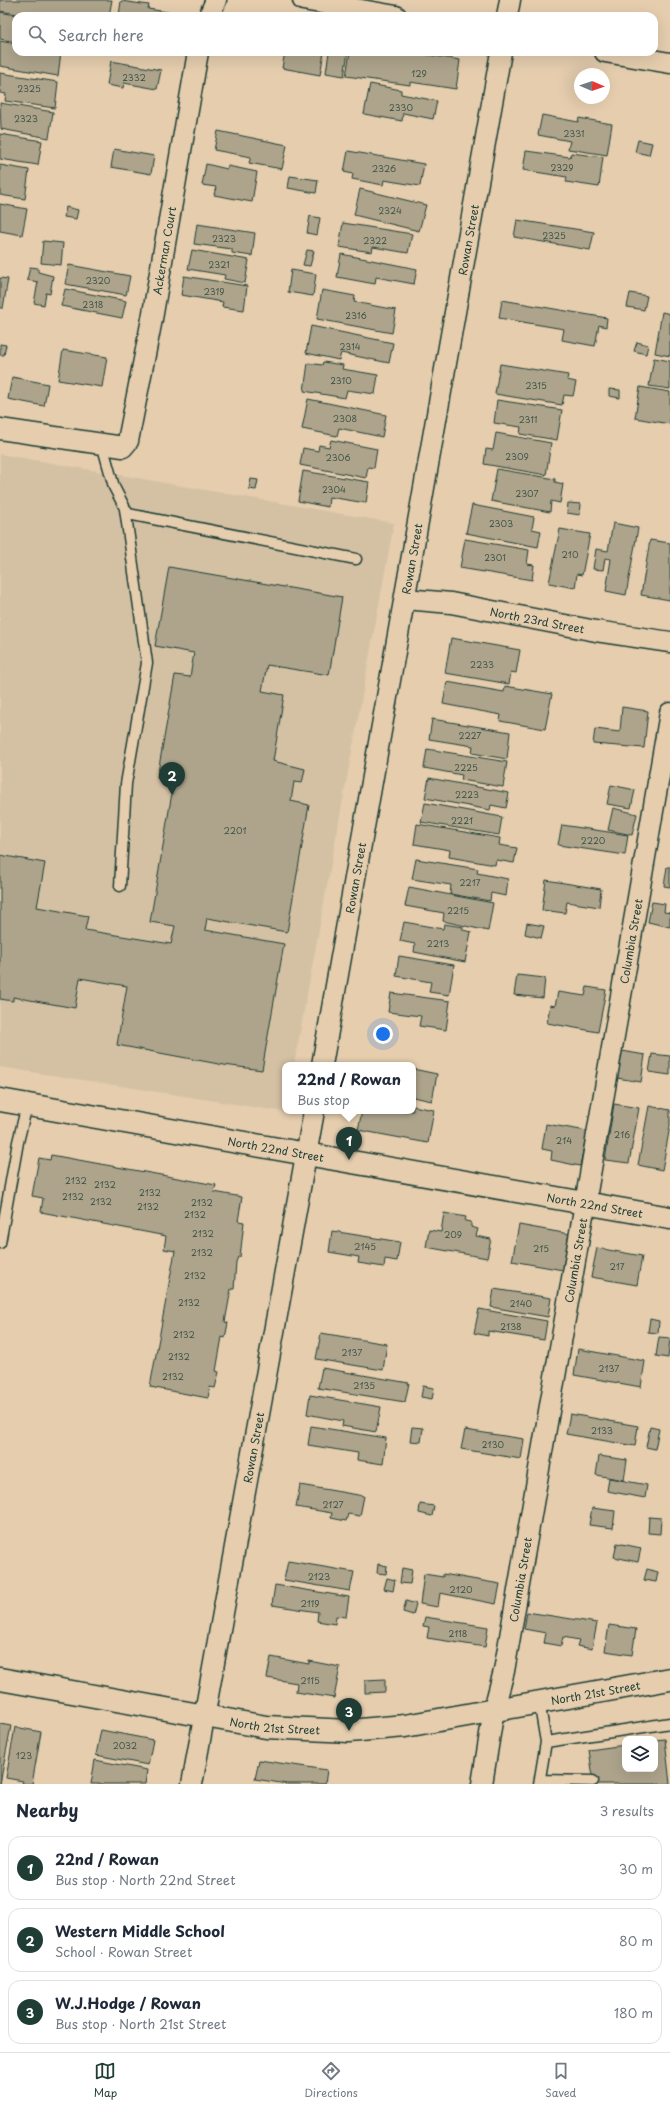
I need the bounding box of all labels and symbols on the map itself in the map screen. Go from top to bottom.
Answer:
house number: 129 [411,66,427,80]
north arrow [574,68,610,104]
house number: 2332 [122,70,146,84]
house number: 2325 [17,81,41,95]
house number: 2330 [389,100,413,114]
house number: 2323 [14,111,38,125]
house number: 2331 [563,126,585,140]
house number: 2329 [550,160,574,174]
house number: 2326 [372,161,396,175]
street label: Rowan Street [453,202,483,277]
house number: 2324 [378,203,402,217]
street label: Ackerman Court [148,204,180,296]
house number: 2325 [542,228,566,242]
house number: 2323 [212,231,236,245]
house number: 2322 [363,233,387,247]
house number: 2321 [208,257,230,271]
house number: 2320 [86,273,111,287]
house number: 2319 [204,284,224,298]
house number: 2318 [83,297,103,311]
house number: 2316 [345,308,367,322]
house number: 2314 [339,339,361,353]
house number: 2310 [330,373,352,387]
house number: 2315 [525,378,547,392]
house number: 2308 [333,411,357,425]
house number: 2311 [519,412,537,426]
house number: 2309 [505,449,529,463]
house number: 2306 [325,450,351,464]
house number: 2304 [322,482,346,496]
house number: 2307 [515,486,539,500]
house number: 2303 [489,516,513,530]
street label: Rowan Street [397,521,426,596]
house number: 210 [562,547,579,561]
house number: 2301 [484,550,506,564]
street label: North 23rd Street [489,602,586,637]
house number: 2233 [470,657,494,671]
house number: 2227 [459,728,481,742]
house number: 2225 [454,760,478,774]
pin: 2 [159,762,185,795]
house number: 2223 [455,787,479,801]
house number: 2221 [451,813,473,827]
house number: 2201 [223,823,247,837]
house number: 2220 [581,833,606,847]
street label: Rowan Street [340,841,370,915]
house number: 2217 [459,875,481,889]
street label: Columbia Street [615,897,646,985]
house number: 2215 [447,903,469,917]
house number: 2213 [427,936,449,950]
your location [373,1024,393,1044]
pin: 1 [336,1127,362,1160]
house number: 216 [614,1127,630,1141]
street label: North 22nd Street [226,1132,326,1165]
house number: 214 [556,1133,572,1147]
house number: 2132 [65,1173,87,1187]
house number: 2132 [94,1177,116,1191]
house number: 2132 [139,1185,161,1199]
street label: North 22nd Street [545,1188,645,1222]
house number: 2132 [62,1189,84,1203]
house number: 2132 [90,1194,112,1208]
house number: 2132 [191,1195,213,1209]
house number: 2132 [137,1199,159,1213]
house number: 2132 [184,1207,206,1221]
street label: Columbia Street [559,1216,591,1304]
house number: 2132 [192,1226,214,1240]
house number: 209 [444,1227,462,1241]
house number: 2145 [354,1239,376,1253]
house number: 215 [533,1241,549,1255]
house number: 2132 [191,1245,213,1259]
house number: 217 [609,1259,625,1273]
house number: 2132 [184,1268,206,1282]
house number: 2132 [178,1295,200,1309]
house number: 2140 [510,1296,533,1310]
house number: 2138 [500,1319,522,1333]
house number: 2132 [173,1327,195,1341]
house number: 2137 [342,1345,362,1359]
house number: 2132 [168,1349,190,1363]
house number: 2137 [599,1361,619,1375]
house number: 2132 [162,1369,184,1383]
house number: 2135 [353,1378,375,1392]
street label: Rowan Street [238,1410,268,1484]
house number: 2133 [591,1423,613,1437]
house number: 2130 [482,1437,505,1451]
house number: 2127 [322,1497,344,1511]
street label: Columbia Street [504,1535,536,1623]
house number: 2123 [308,1569,330,1583]
house number: 2120 [449,1582,473,1596]
house number: 2119 [300,1596,320,1610]
house number: 2118 [449,1626,468,1640]
house number: 2115 [300,1673,320,1687]
street label: North 21st Street [549,1676,642,1709]
pin: 3 [336,1698,362,1731]
street label: North 21st Street [228,1712,321,1738]
house number: 2032 [113,1738,137,1752]
house number: 123 [16,1748,32,1762]

